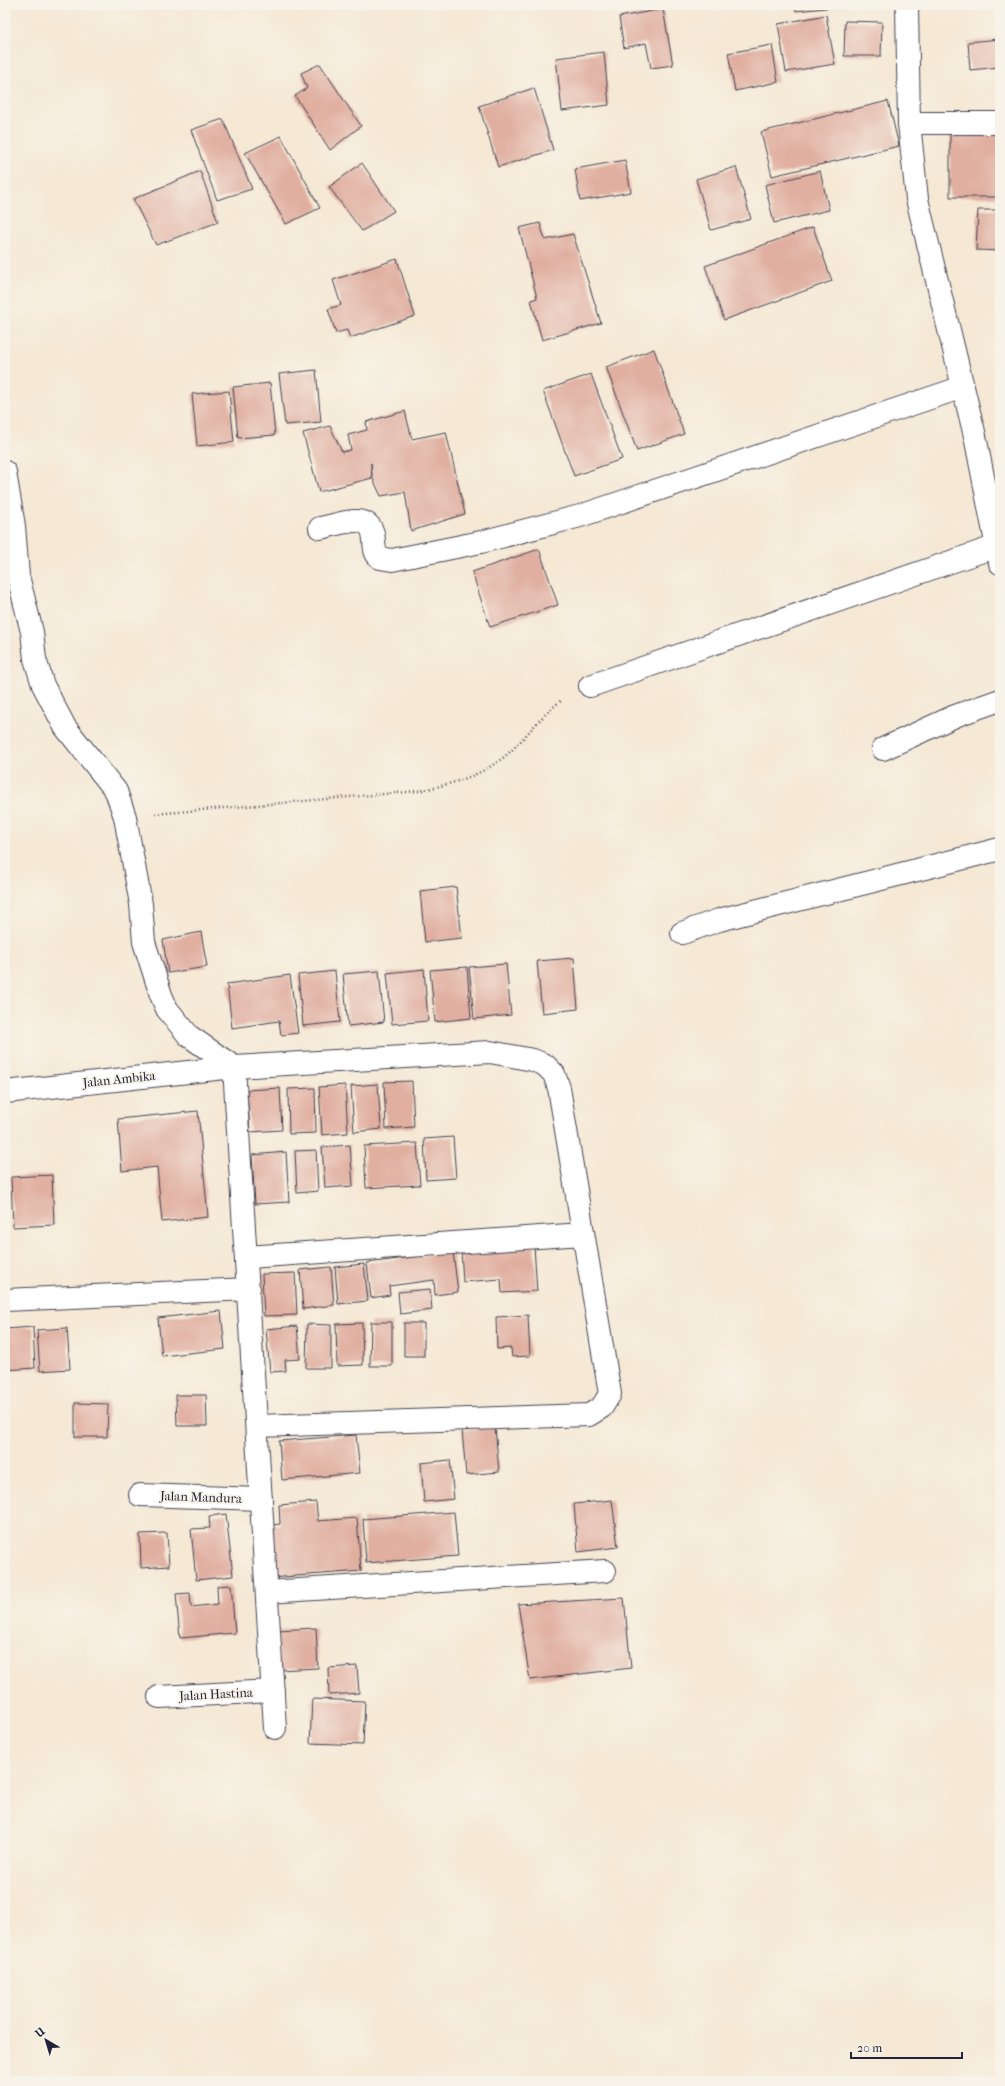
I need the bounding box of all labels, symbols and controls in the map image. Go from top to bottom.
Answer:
street label: Jalan Ambika [81,1068,157,1090]
street label: Jalan Mandura [159,1488,243,1506]
street label: Jalan Hastina [178,1685,254,1703]
north arrow [26,2020,66,2060]
text: U [32,2024,48,2041]
scale bar [851,2034,962,2060]
text: 20 m [857,2041,882,2055]

